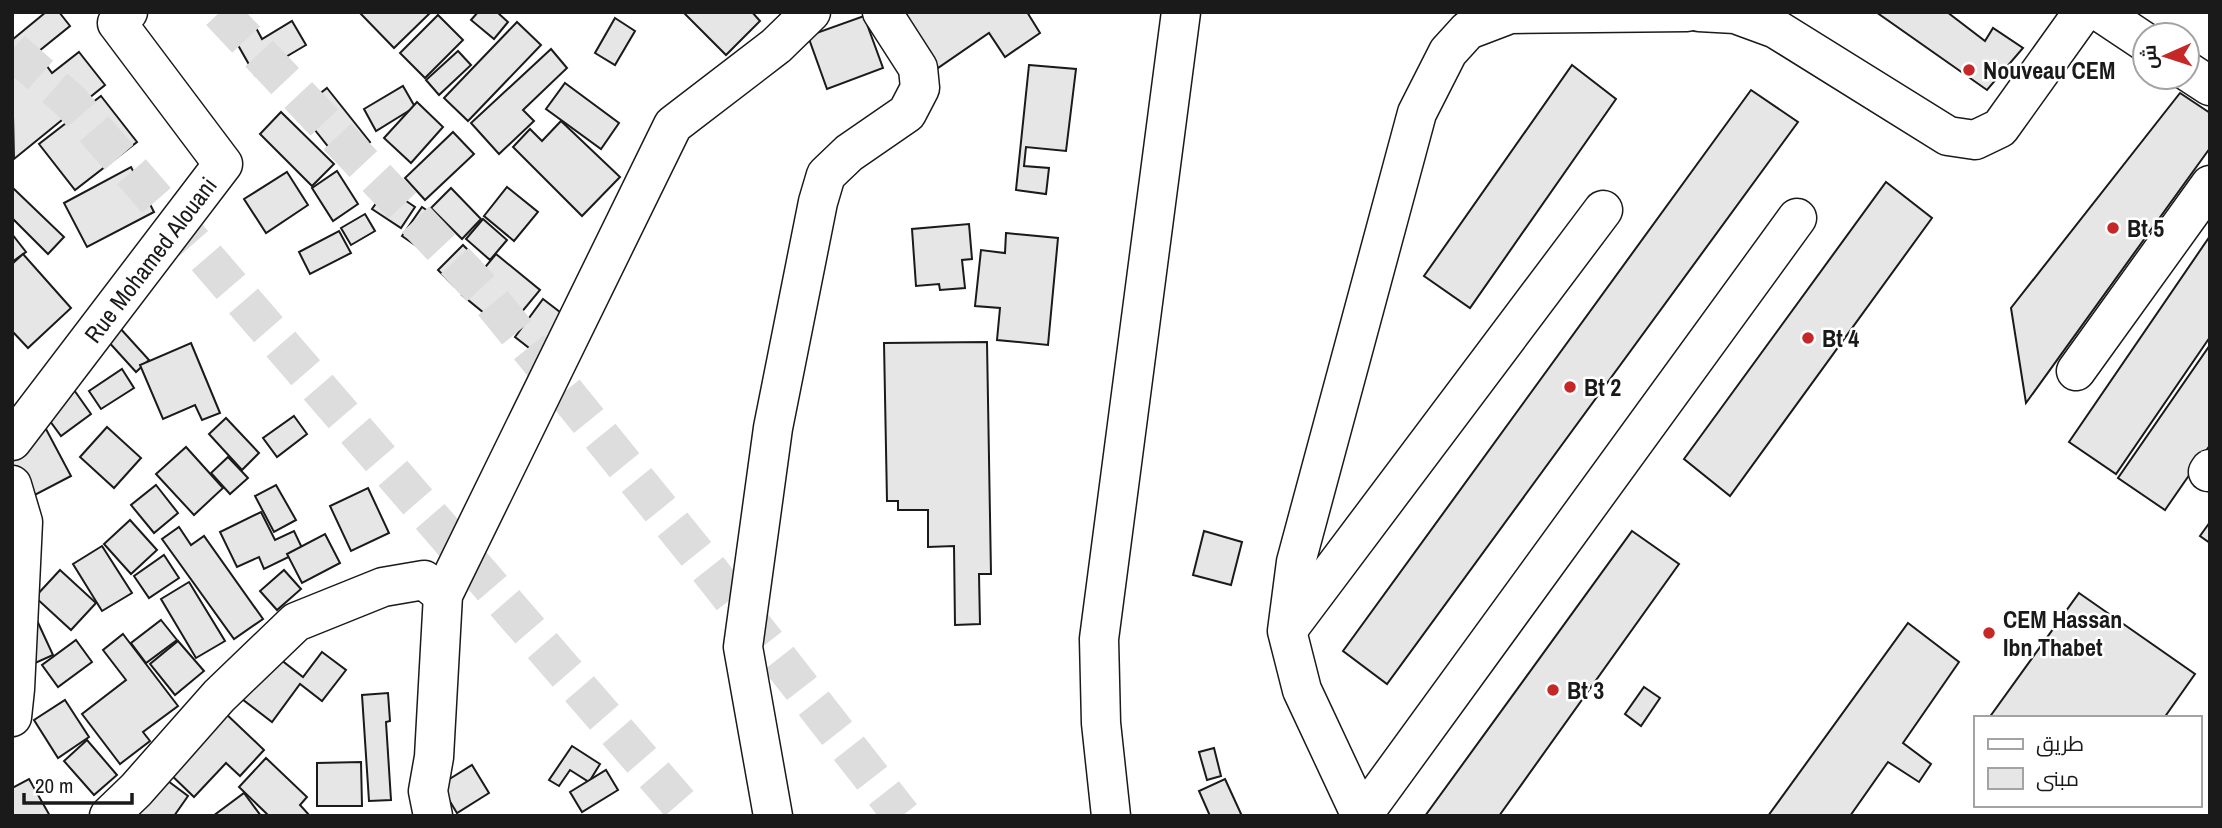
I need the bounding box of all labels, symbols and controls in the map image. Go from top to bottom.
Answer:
north arrow [2131,21,2201,91]
text: ش [2135,44,2163,70]
place label: Nouveau CEM [1983,54,2115,86]
marker: Nouveau CEM [1961,62,1977,78]
street label: Rue Mohamed Alouani [77,170,224,349]
place label: Bt 5 [2127,212,2164,244]
marker: Bt 5 [2105,220,2121,236]
place label: Bt 4 [1822,322,1859,354]
marker: Bt 4 [1800,330,1816,346]
place label: Bt 2 [1584,371,1621,403]
marker: Bt 2 [1562,379,1578,395]
place label: CEM Hassan Ibn Thabet [2003,603,2122,663]
marker: CEM Hassan Ibn Thabet [1981,625,1997,641]
place label: Bt 3 [1567,674,1604,706]
marker: Bt 3 [1545,682,1561,698]
legend [1974,716,2201,807]
text: طريق [2036,729,2084,758]
scale bar [24,762,133,806]
text: مبنى [2036,764,2079,793]
text: 20 m [35,771,73,800]

